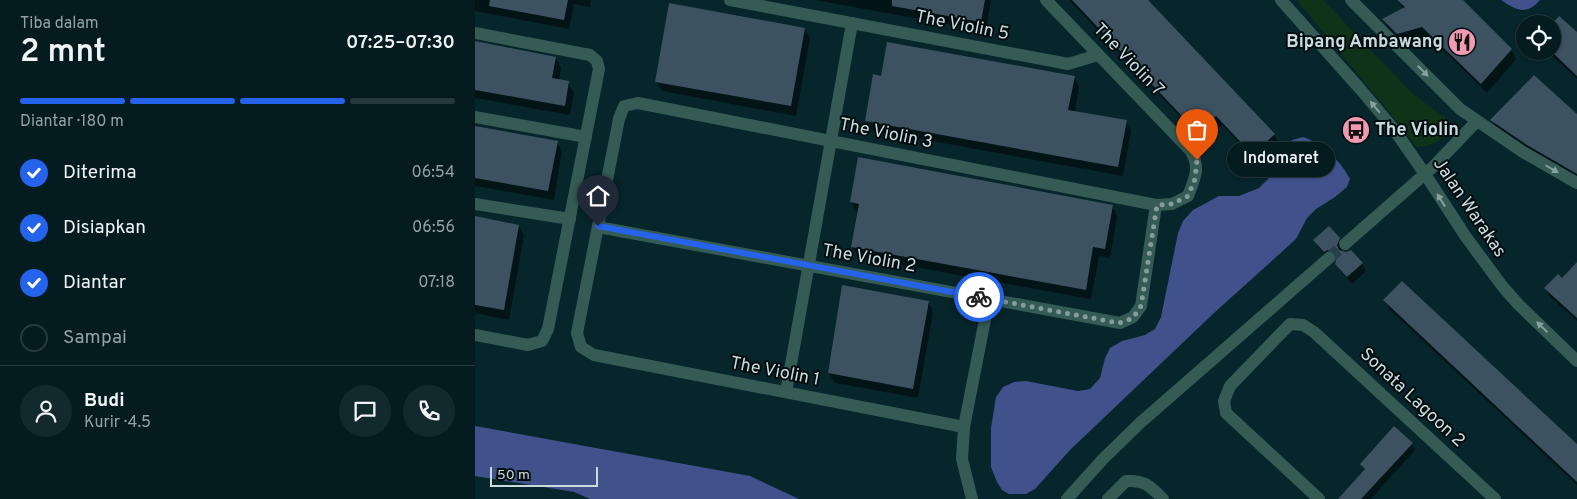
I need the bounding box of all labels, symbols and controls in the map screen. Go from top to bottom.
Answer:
street label: The Violin 5 [913,6,1011,46]
text: Tiba dalam [20,14,99,34]
map controls [1516,15,1561,60]
button: locate [1516,15,1561,60]
street label: The Violin 7 [1088,19,1168,101]
restaurant icon: Bipang Ambawang [1447,27,1477,57]
text: 07:25–07:30 [346,31,455,55]
place label: Bipang Ambawang [1286,31,1443,54]
text: 2 mnt [20,33,106,73]
one-way arrow [1416,65,1428,77]
one-way arrow [1370,101,1381,114]
pin [1176,109,1218,160]
text: Diantar · 180 m [20,112,124,132]
street label: The Violin 3 [837,114,935,154]
bus stop icon: The Violin [1341,115,1371,145]
icon: bag [1183,116,1211,144]
place label: The Violin [1375,119,1459,142]
callout: Indomaret [1227,142,1335,178]
text: Indomaret [1243,149,1319,169]
street label: Jalan Warakas [1427,154,1511,262]
icon: check [20,159,48,187]
text: Diterima [63,161,137,185]
text: 06:54 [411,163,455,183]
one-way arrow [1545,164,1558,173]
pin [577,175,619,226]
icon: home [584,182,612,210]
one-way arrow [1437,194,1446,207]
icon: check [20,214,48,242]
text: Disiapkan [63,216,146,240]
text: 06:56 [412,218,455,238]
street label: The Violin 2 [820,239,918,279]
icon: check [20,269,48,297]
text: Diantar [63,271,126,295]
courier [954,272,1004,322]
text: 07:18 [418,273,455,293]
icon: bike [965,283,993,311]
one-way arrow [1536,321,1548,333]
text: Sampai [63,326,127,350]
street label: Sonata Lagoon 2 [1355,343,1469,453]
street label: The Violin 1 [728,352,822,392]
button: person [20,385,72,437]
button: chat [339,385,391,437]
button: phone [403,385,455,437]
text: Budi [84,389,125,413]
text: Kurir · 4.5 [84,413,151,433]
scale bar [490,464,597,487]
text: 50 m [497,467,530,484]

